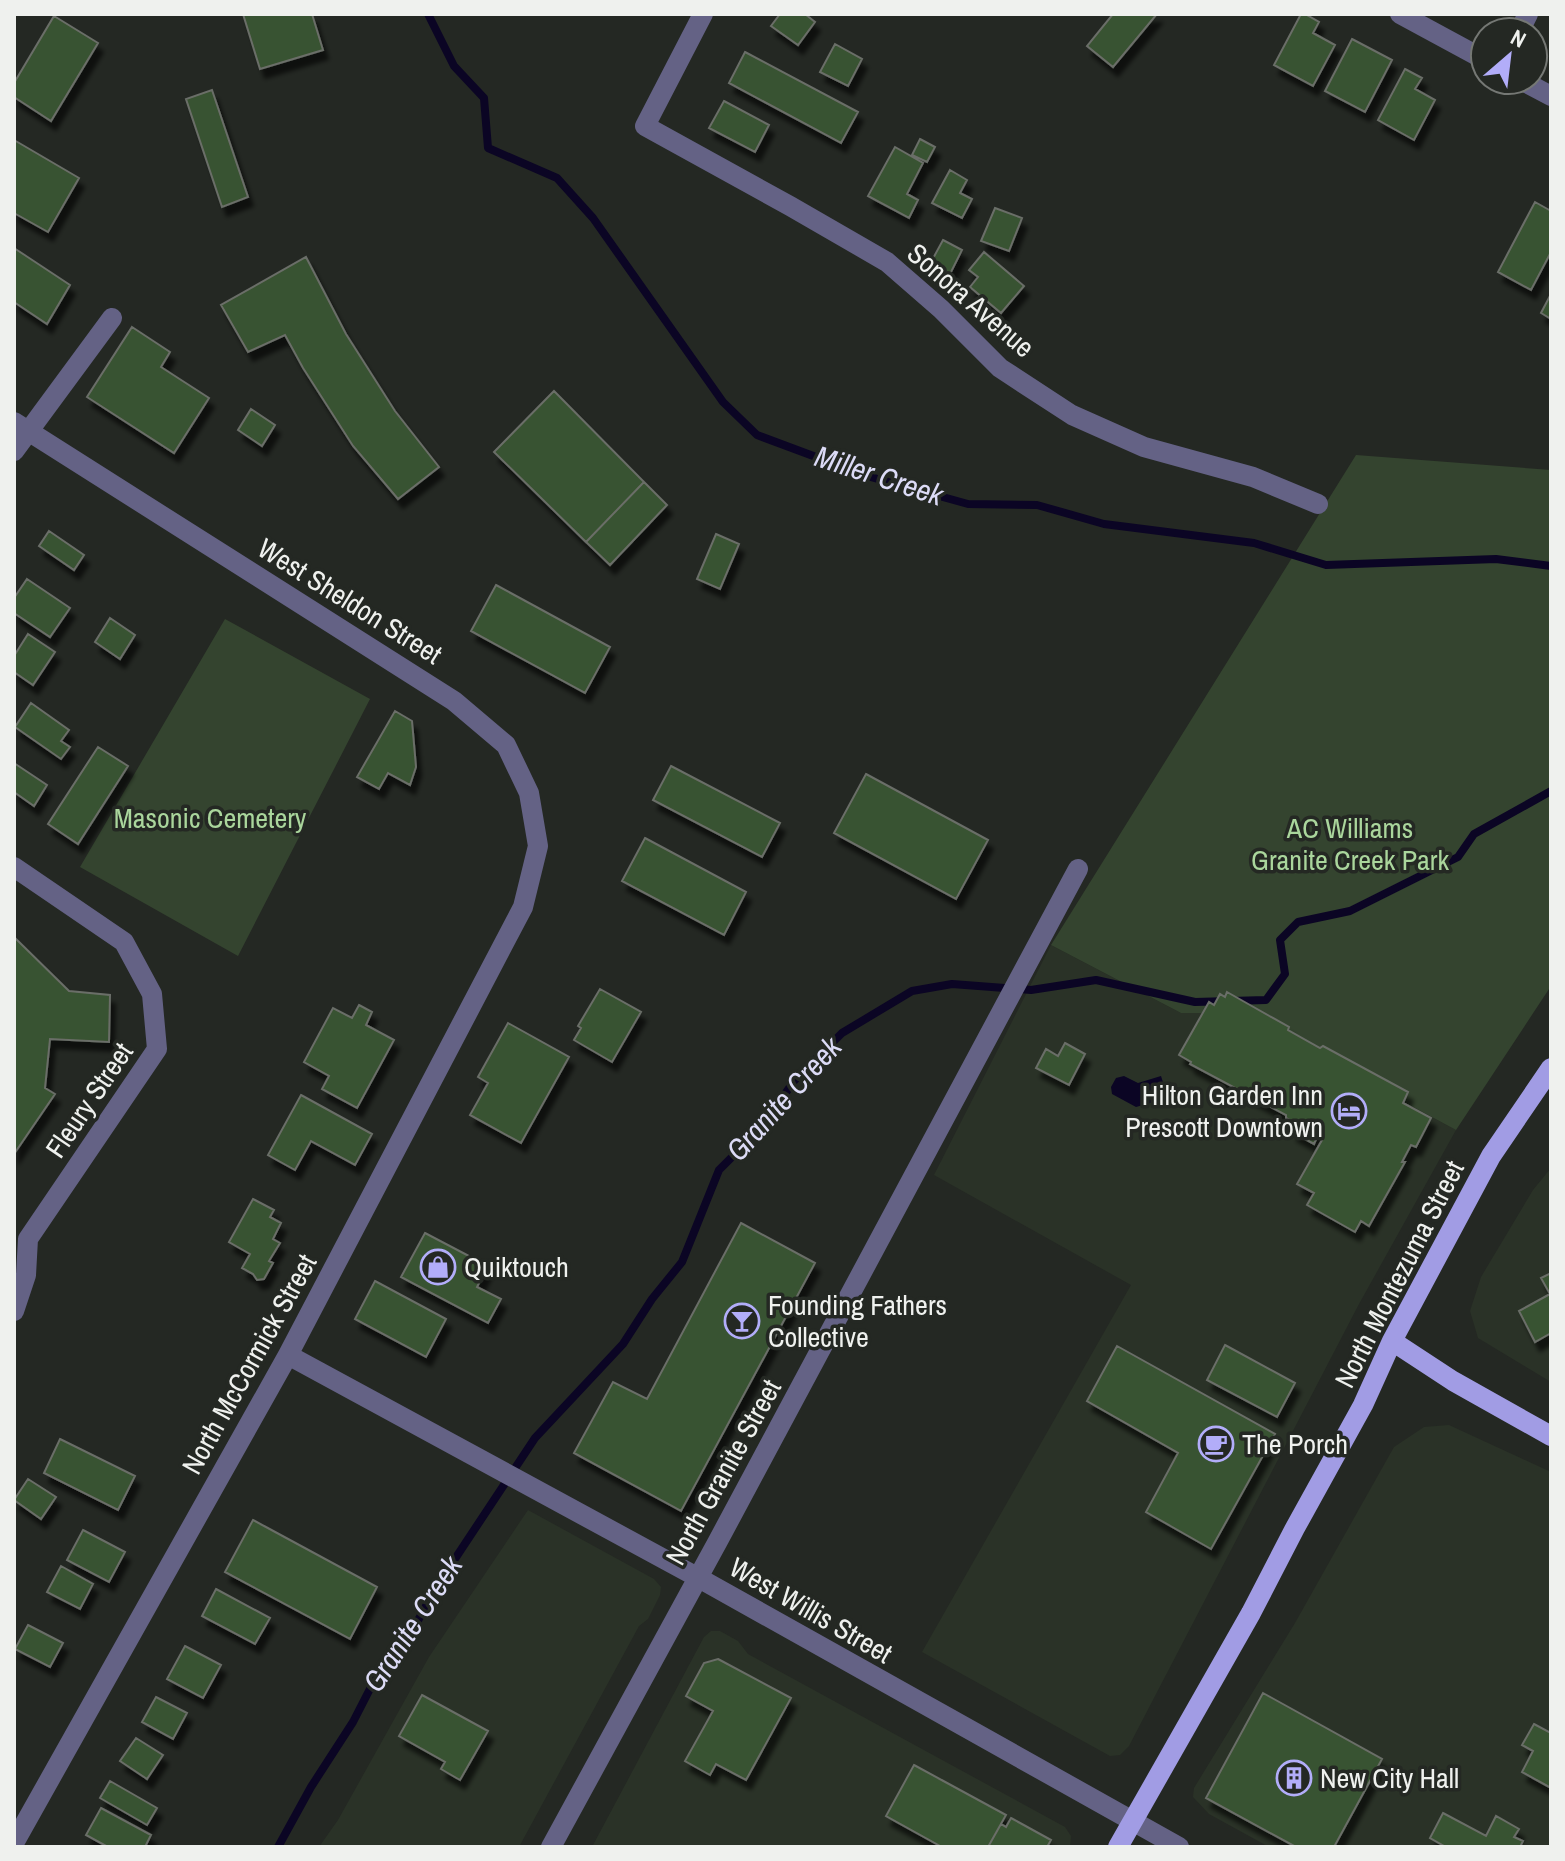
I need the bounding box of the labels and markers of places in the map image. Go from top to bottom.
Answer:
place label: Hilton Garden Inn Prescott Downtown [1125,1076,1323,1146]
hotel icon: Hilton Garden Inn Prescott Downtown [1330,1092,1368,1130]
shop icon: Quiktouch [419,1248,457,1286]
place label: Quiktouch [464,1248,569,1286]
place label: Founding Fathers Collective [768,1286,947,1356]
bar icon: Founding Fathers Collective [723,1302,761,1340]
cafe icon: The Porch [1197,1425,1235,1463]
place label: The Porch [1242,1425,1348,1463]
building icon: New City Hall [1275,1759,1313,1797]
place label: New City Hall [1320,1759,1459,1797]

